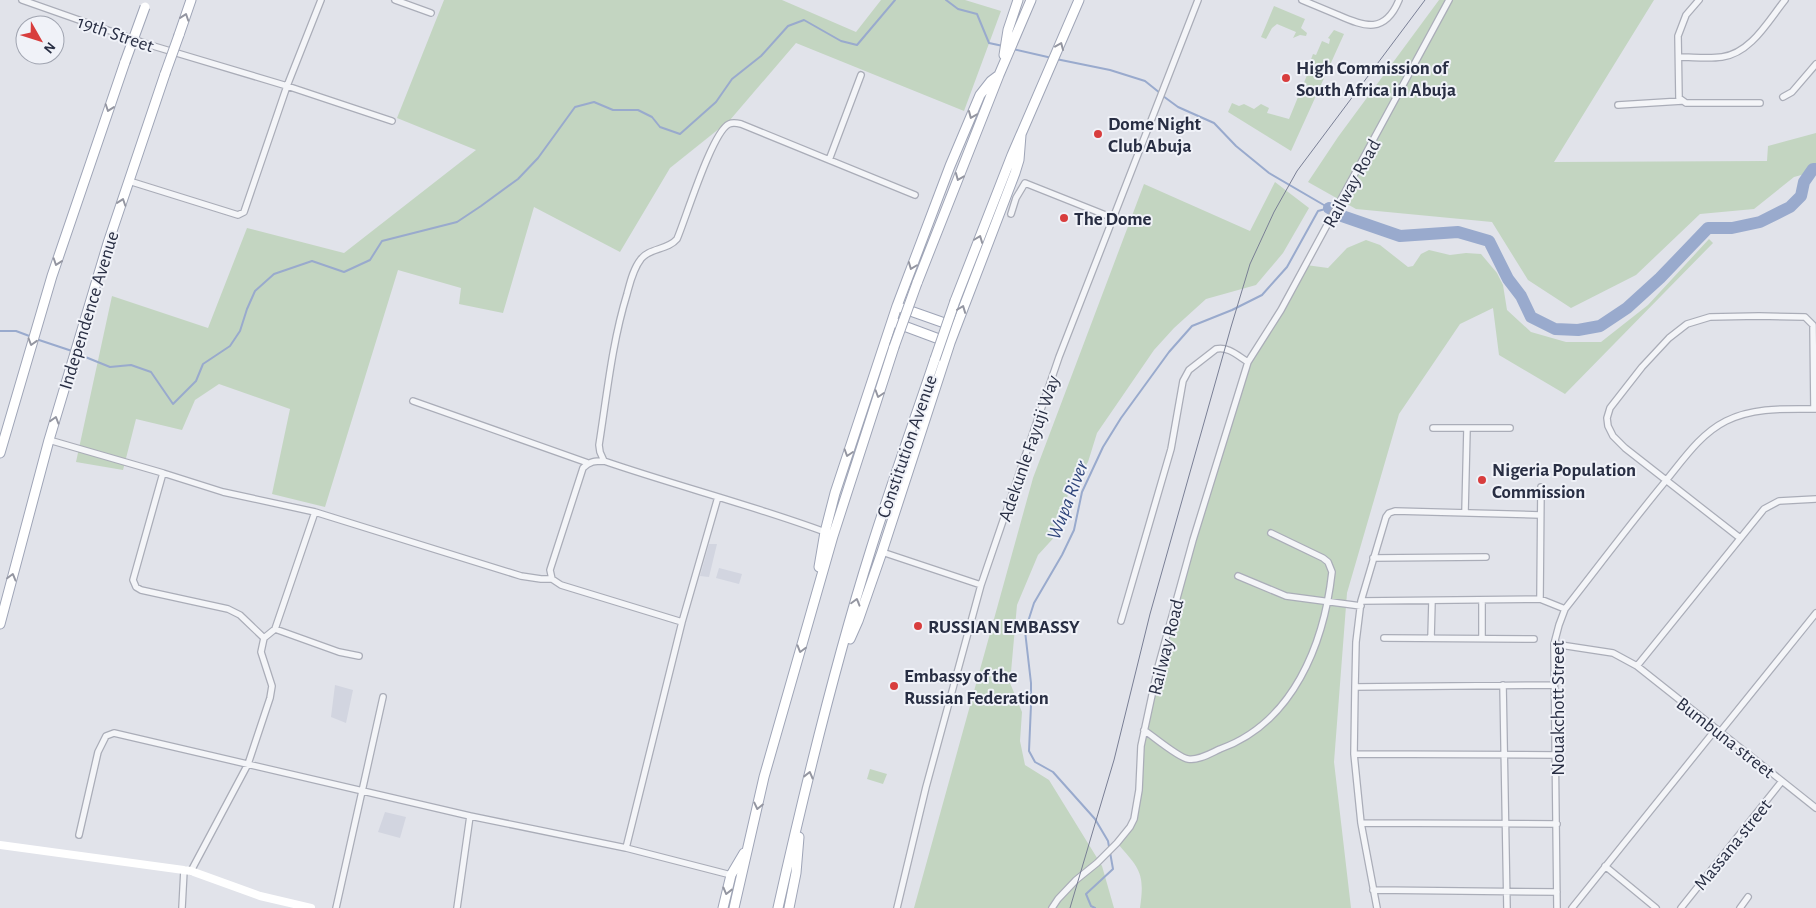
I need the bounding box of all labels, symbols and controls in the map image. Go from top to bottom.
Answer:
street label: 19th Street [75,13,156,56]
one-way arrow [179,14,189,22]
north arrow [15,15,65,65]
text: N [41,39,58,56]
one-way arrow [1053,42,1064,51]
place label: High Commission of South Africa in Abuja [1296,59,1456,100]
marker: High Commission of South Africa in Abuja [1280,72,1292,84]
one-way arrow [105,103,115,112]
one-way arrow [968,110,978,119]
place label: Dome Night Club Abuja [1108,115,1202,156]
marker: Dome Night Club Abuja [1092,128,1104,140]
street label: Railway Road [1320,136,1385,231]
one-way arrow [955,172,965,180]
one-way arrow [116,198,126,206]
place label: The Dome [1074,210,1152,229]
marker: The Dome [1058,212,1070,224]
street label: Independence Avenue [56,229,123,392]
one-way arrow [973,235,983,244]
one-way arrow [53,257,63,266]
one-way arrow [908,261,918,270]
one-way arrow [956,305,967,314]
one-way arrow [28,338,38,346]
street label: Constitution Avenue [874,372,941,521]
street label: Adekunle Fayuji Way [995,373,1063,524]
one-way arrow [875,389,885,397]
one-way arrow [49,417,59,425]
one-way arrow [844,448,854,456]
water label: Wupa River [1044,458,1092,543]
place label: Nigeria Population Commission [1492,461,1636,502]
marker: Nigeria Population Commission [1476,474,1488,486]
one-way arrow [7,574,17,582]
street label: Railway Road [1145,597,1188,697]
one-way arrow [850,598,860,606]
place label: RUSSIAN EMBASSY [928,618,1080,637]
marker: RUSSIAN EMBASSY [912,620,924,632]
street label: Nouakchott Street [1549,640,1568,776]
one-way arrow [796,645,806,653]
place label: Embassy of the Russian Federation [904,667,1049,708]
marker: Embassy of the Russian Federation [888,680,900,692]
street label: Bumbuna street [1672,694,1778,782]
one-way arrow [803,771,814,780]
street label: Massana street [1691,796,1775,894]
one-way arrow [753,801,764,810]
one-way arrow [722,886,733,895]

